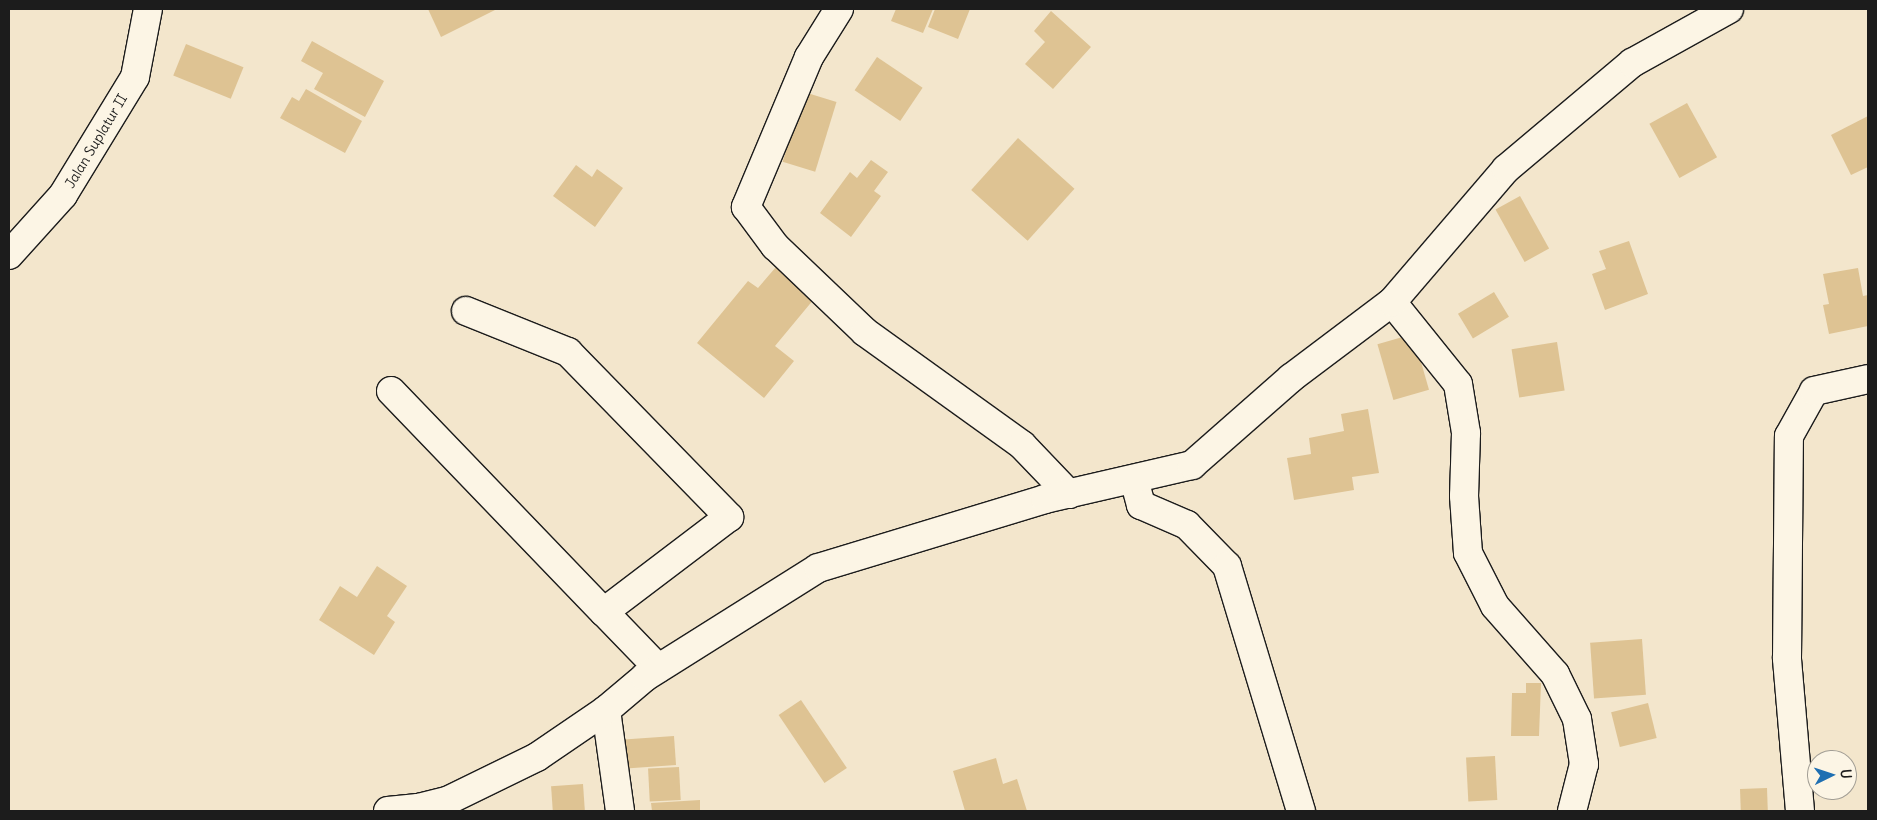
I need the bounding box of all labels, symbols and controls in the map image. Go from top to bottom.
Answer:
street label: Jalan Suplatur II [61,91,131,191]
north arrow [1807,750,1857,800]
text: U [1837,769,1855,779]

